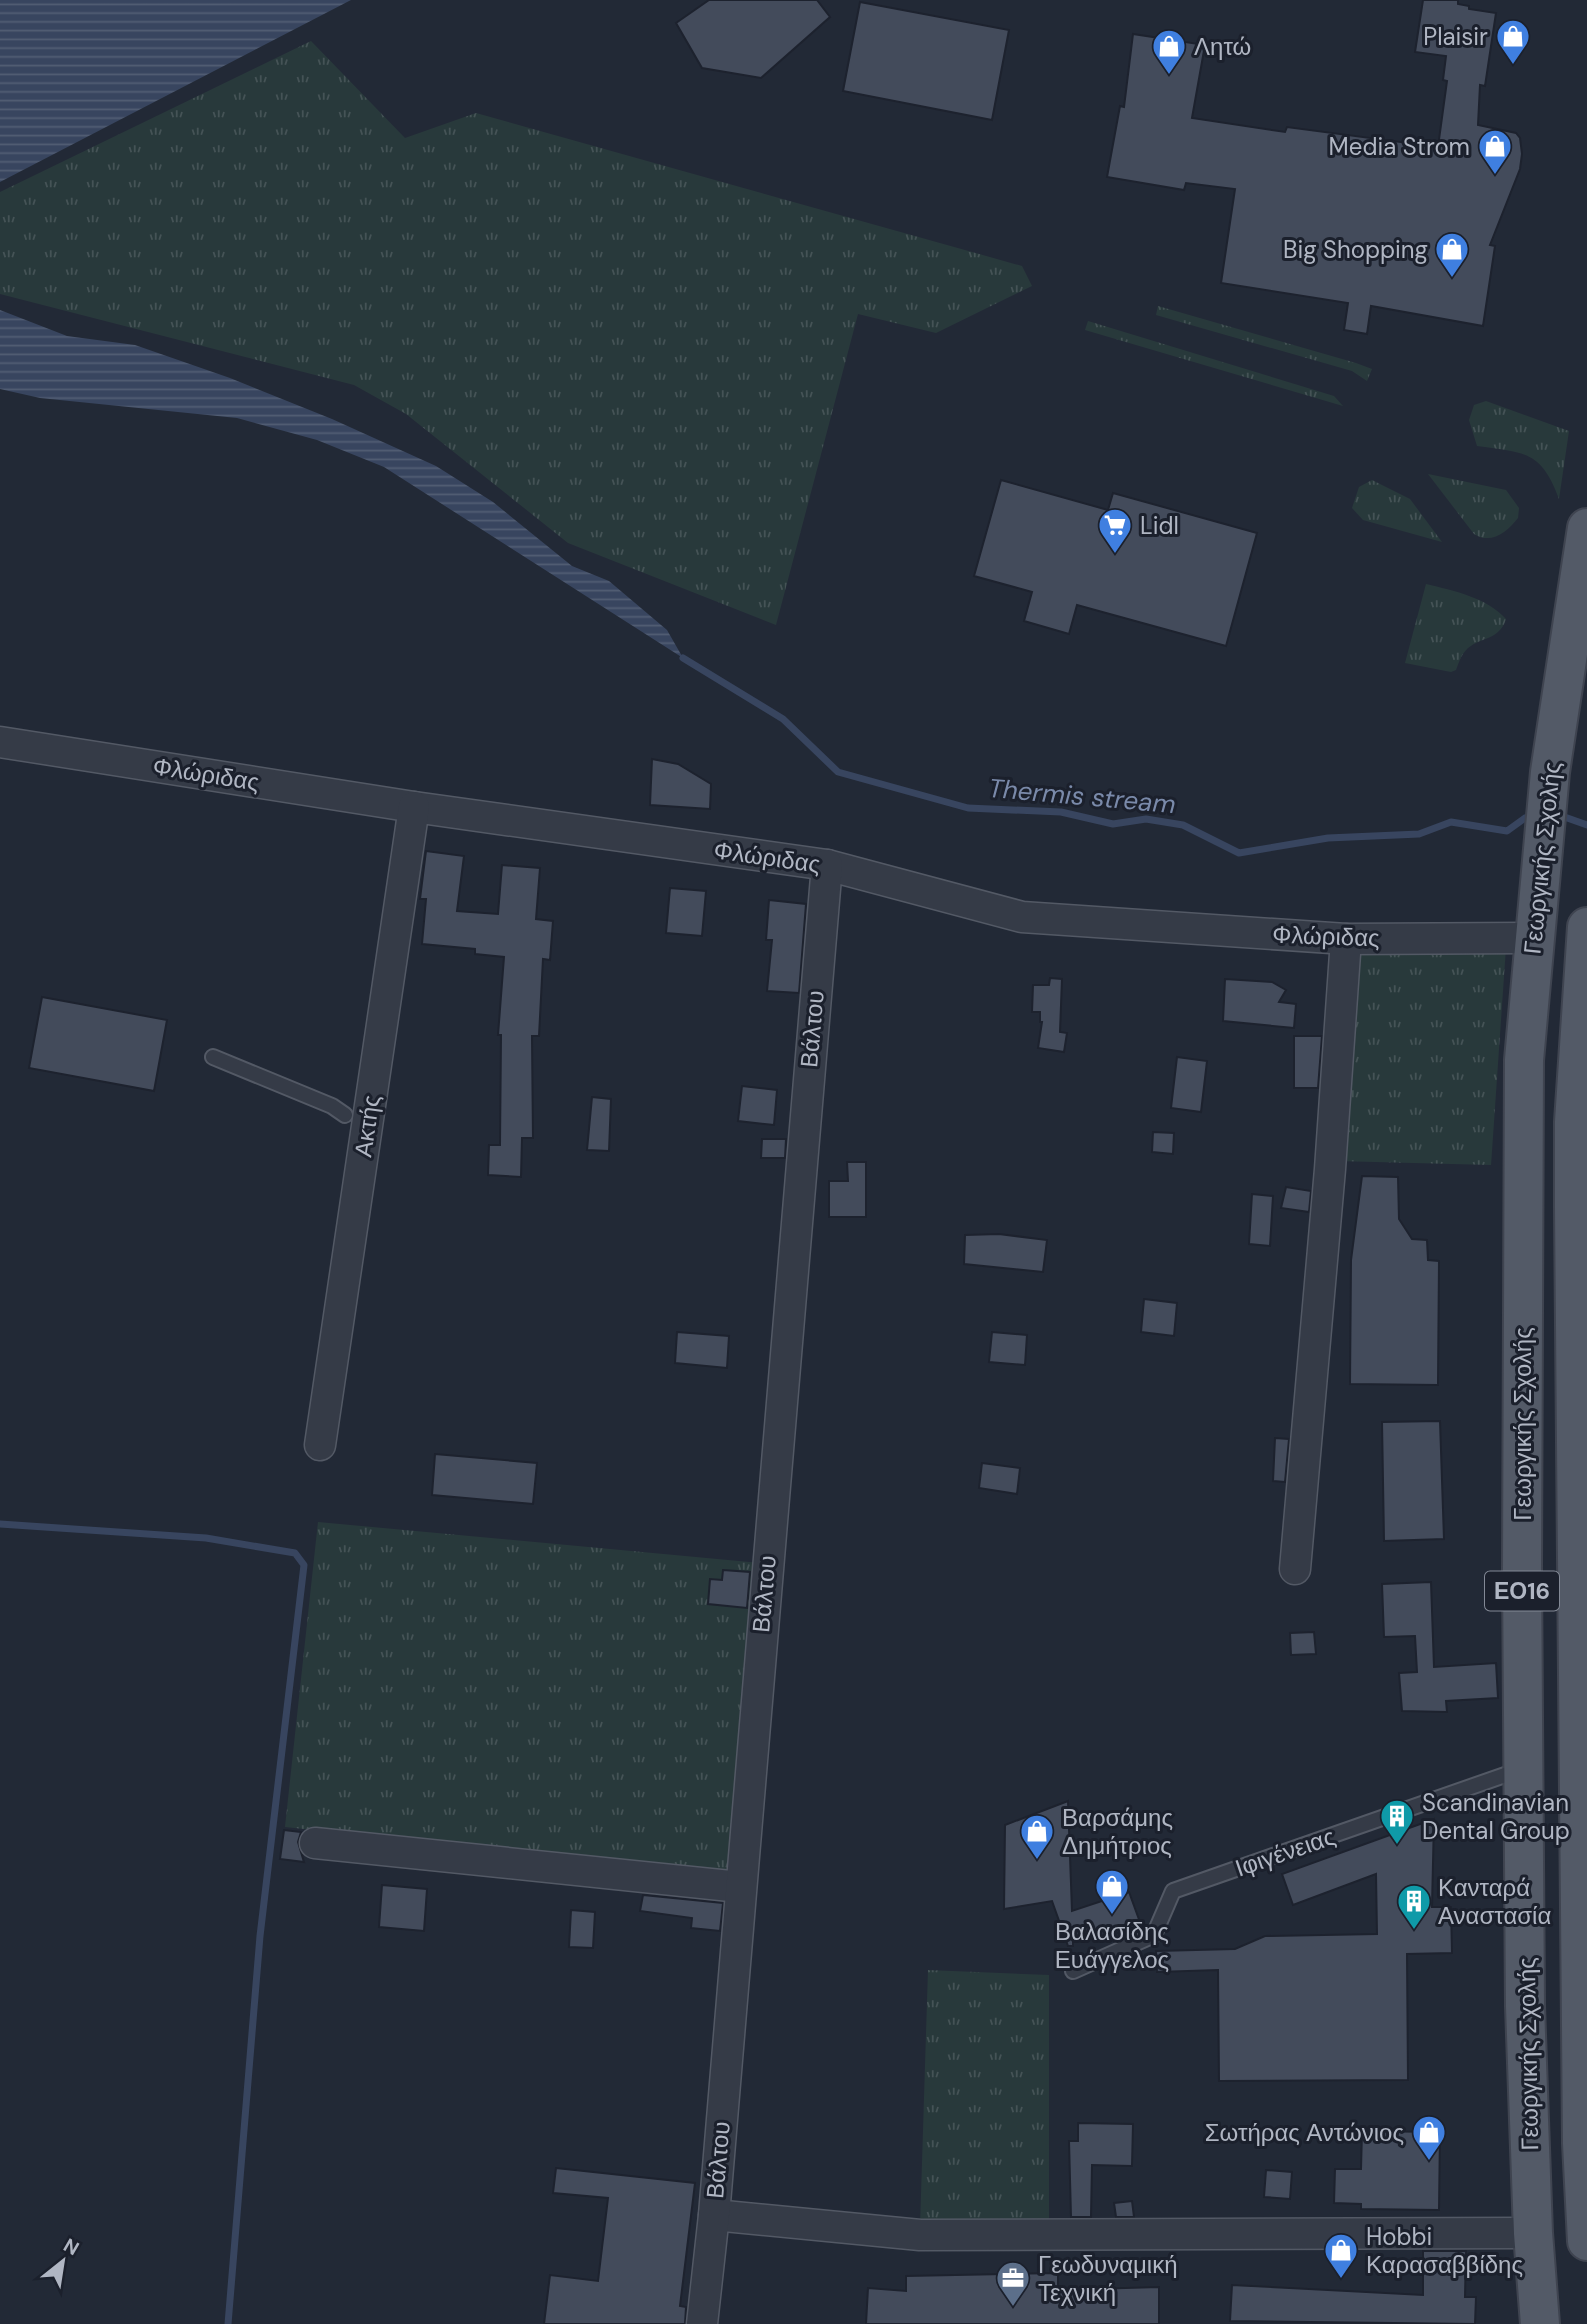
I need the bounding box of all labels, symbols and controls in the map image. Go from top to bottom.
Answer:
shop icon: Plaisir [1494,17,1532,66]
place label: Plaisir [1423,21,1488,52]
shop icon: Λητώ [1150,27,1188,76]
place label: Λητώ [1194,31,1251,62]
shop icon: Media Strom [1476,127,1514,176]
place label: Media Strom [1329,131,1470,162]
shop icon: Big Shopping [1433,230,1471,279]
place label: Big Shopping [1283,234,1428,265]
supermarket icon: Lidl [1096,506,1134,555]
place label: Lidl [1140,510,1179,541]
street label: Φλώριδας [151,750,261,798]
street label: Γεωργικής Σχολής [1516,760,1568,956]
water label: Thermis stream [987,771,1177,821]
street label: Φλώριδας [712,834,822,880]
street label: Φλώριδας [1272,919,1380,953]
street label: Βάλτου [793,989,831,1069]
street label: Ακτής [347,1093,387,1159]
street label: Γεωργικής Σχολής [1507,1327,1538,1521]
street label: Βάλτου [745,1554,783,1634]
road number: ΕΟ16 [1485,1572,1559,1610]
place label: Scandinavian Dental Group [1422,1787,1570,1846]
building icon: Scandinavian Dental Group [1378,1797,1416,1846]
place label: Βαρσάμης Δημήτριος [1062,1802,1173,1861]
shop icon: Βαρσάμης Δημήτριος [1018,1812,1056,1861]
street label: Ιφιγένειας [1231,1820,1339,1884]
shop icon: Βαλασίδης Ευάγγελος [1093,1867,1131,1916]
place label: Κανταρά Αναστασία [1438,1872,1551,1931]
building icon: Κανταρά Αναστασία [1395,1882,1433,1931]
place label: Βαλασίδης Ευάγγελος [1055,1916,1169,1975]
street label: Γεωργικής Σχολής [1511,1957,1545,2151]
shop icon: Σωτήρας Αντώνιος [1410,2113,1448,2162]
place label: Σωτήρας Αντώνιος [1205,2117,1404,2148]
street label: Βάλτου [699,2120,737,2200]
place label: Hobbi Καρασαββίδης [1366,2221,1523,2280]
north arrow [28,2226,98,2296]
shop icon: Hobbi Καρασαββίδης [1322,2231,1360,2280]
text: N [59,2232,84,2261]
place label: Γεωδυναμική Τεχνική [1038,2249,1178,2308]
office icon: Γεωδυναμική Τεχνική [994,2259,1032,2308]

